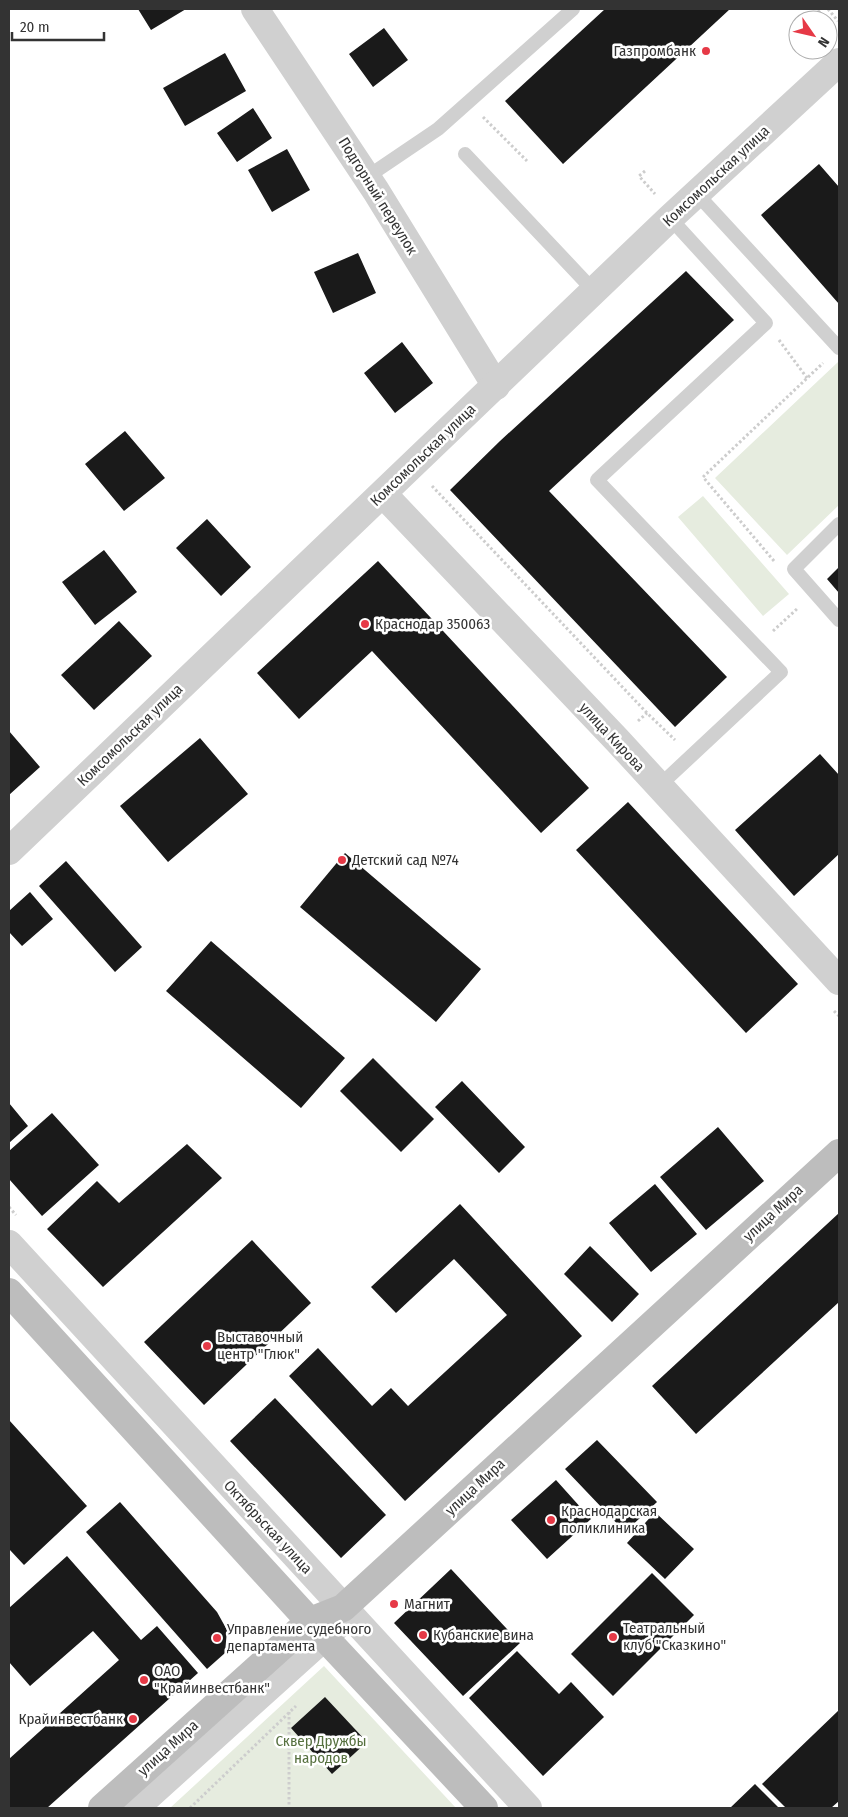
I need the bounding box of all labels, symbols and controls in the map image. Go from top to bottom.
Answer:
scale bar [12,10,105,42]
north arrow [788,10,838,60]
text: 20 m [20,18,50,36]
text: N [814,34,833,50]
place label: Газпромбанк [614,42,696,60]
marker: Газпромбанк [700,45,712,57]
street label: Комсомольская улица [659,122,773,230]
street label: Подгорный переулок [335,134,421,258]
street label: Комсомольская улица [367,400,479,510]
place label: Краснодар 350063 [375,615,490,633]
marker: Краснодар 350063 [359,618,371,630]
street label: Комсомольская улица [74,680,186,790]
street label: улица Кирова [575,699,649,775]
place label: Детский сад №74 [351,851,459,869]
marker: Детский сад №74 [336,854,348,866]
street label: улица Мира [739,1181,807,1245]
place label: Выставочный центр "Глюк" [217,1328,303,1363]
marker: Выставочный центр "Глюк" [201,1340,213,1352]
street label: улица Мира [441,1455,509,1519]
street label: Октябрьская улица [220,1476,316,1578]
place label: Краснодарская поликлиника [561,1502,657,1537]
marker: Краснодарская поликлиника [545,1514,557,1526]
place label: Магнит [404,1595,451,1613]
marker: Магнит [388,1598,400,1610]
place label: Театральный клуб "Сказкино" [623,1619,726,1654]
place label: Управление судебного департамента [226,1620,372,1655]
place label: Кубанские вина [433,1626,534,1644]
marker: Кубанские вина [417,1629,429,1641]
marker: Театральный клуб "Сказкино" [607,1631,619,1643]
marker: Управление судебного департамента [211,1632,223,1644]
place label: ОАО "Крайинвестбанк" [154,1662,270,1697]
marker: ОАО "Крайинвестбанк" [138,1674,150,1686]
place label: Крайинвестбанк [18,1710,123,1728]
marker: Крайинвестбанк [127,1713,139,1725]
street label: улица Мира [134,1716,202,1780]
park label: Сквер Дружбы народов [275,1732,367,1767]

